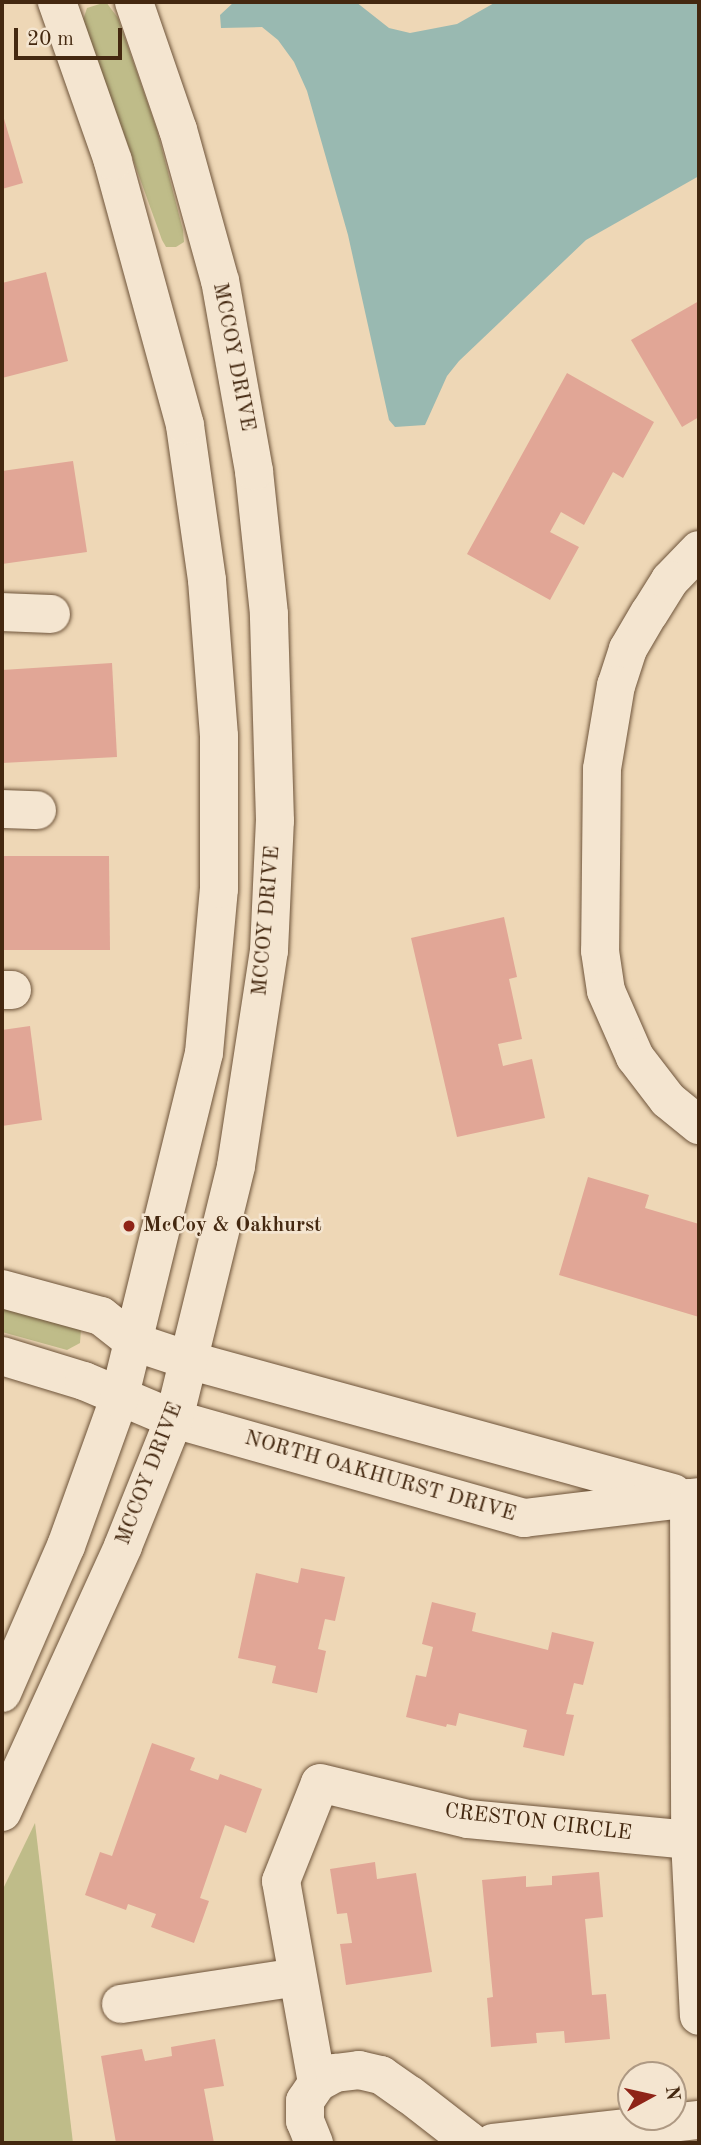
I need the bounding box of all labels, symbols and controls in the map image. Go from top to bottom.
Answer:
scale bar [18,14,126,58]
text: 20 m [27,29,74,50]
street label: MCCOY DRIVE [206,281,260,433]
street label: MCCOY DRIVE [248,845,286,997]
place label: McCoy & Oakhurst [143,1213,322,1239]
marker: McCoy & Oakhurst [121,1218,137,1234]
street label: MCCOY DRIVE [111,1399,189,1549]
street label: NORTH OAKHURST DRIVE [241,1426,519,1528]
street label: CRESTON CIRCLE [443,1799,633,1847]
north arrow [617,2061,687,2131]
text: N [661,2085,682,2102]

